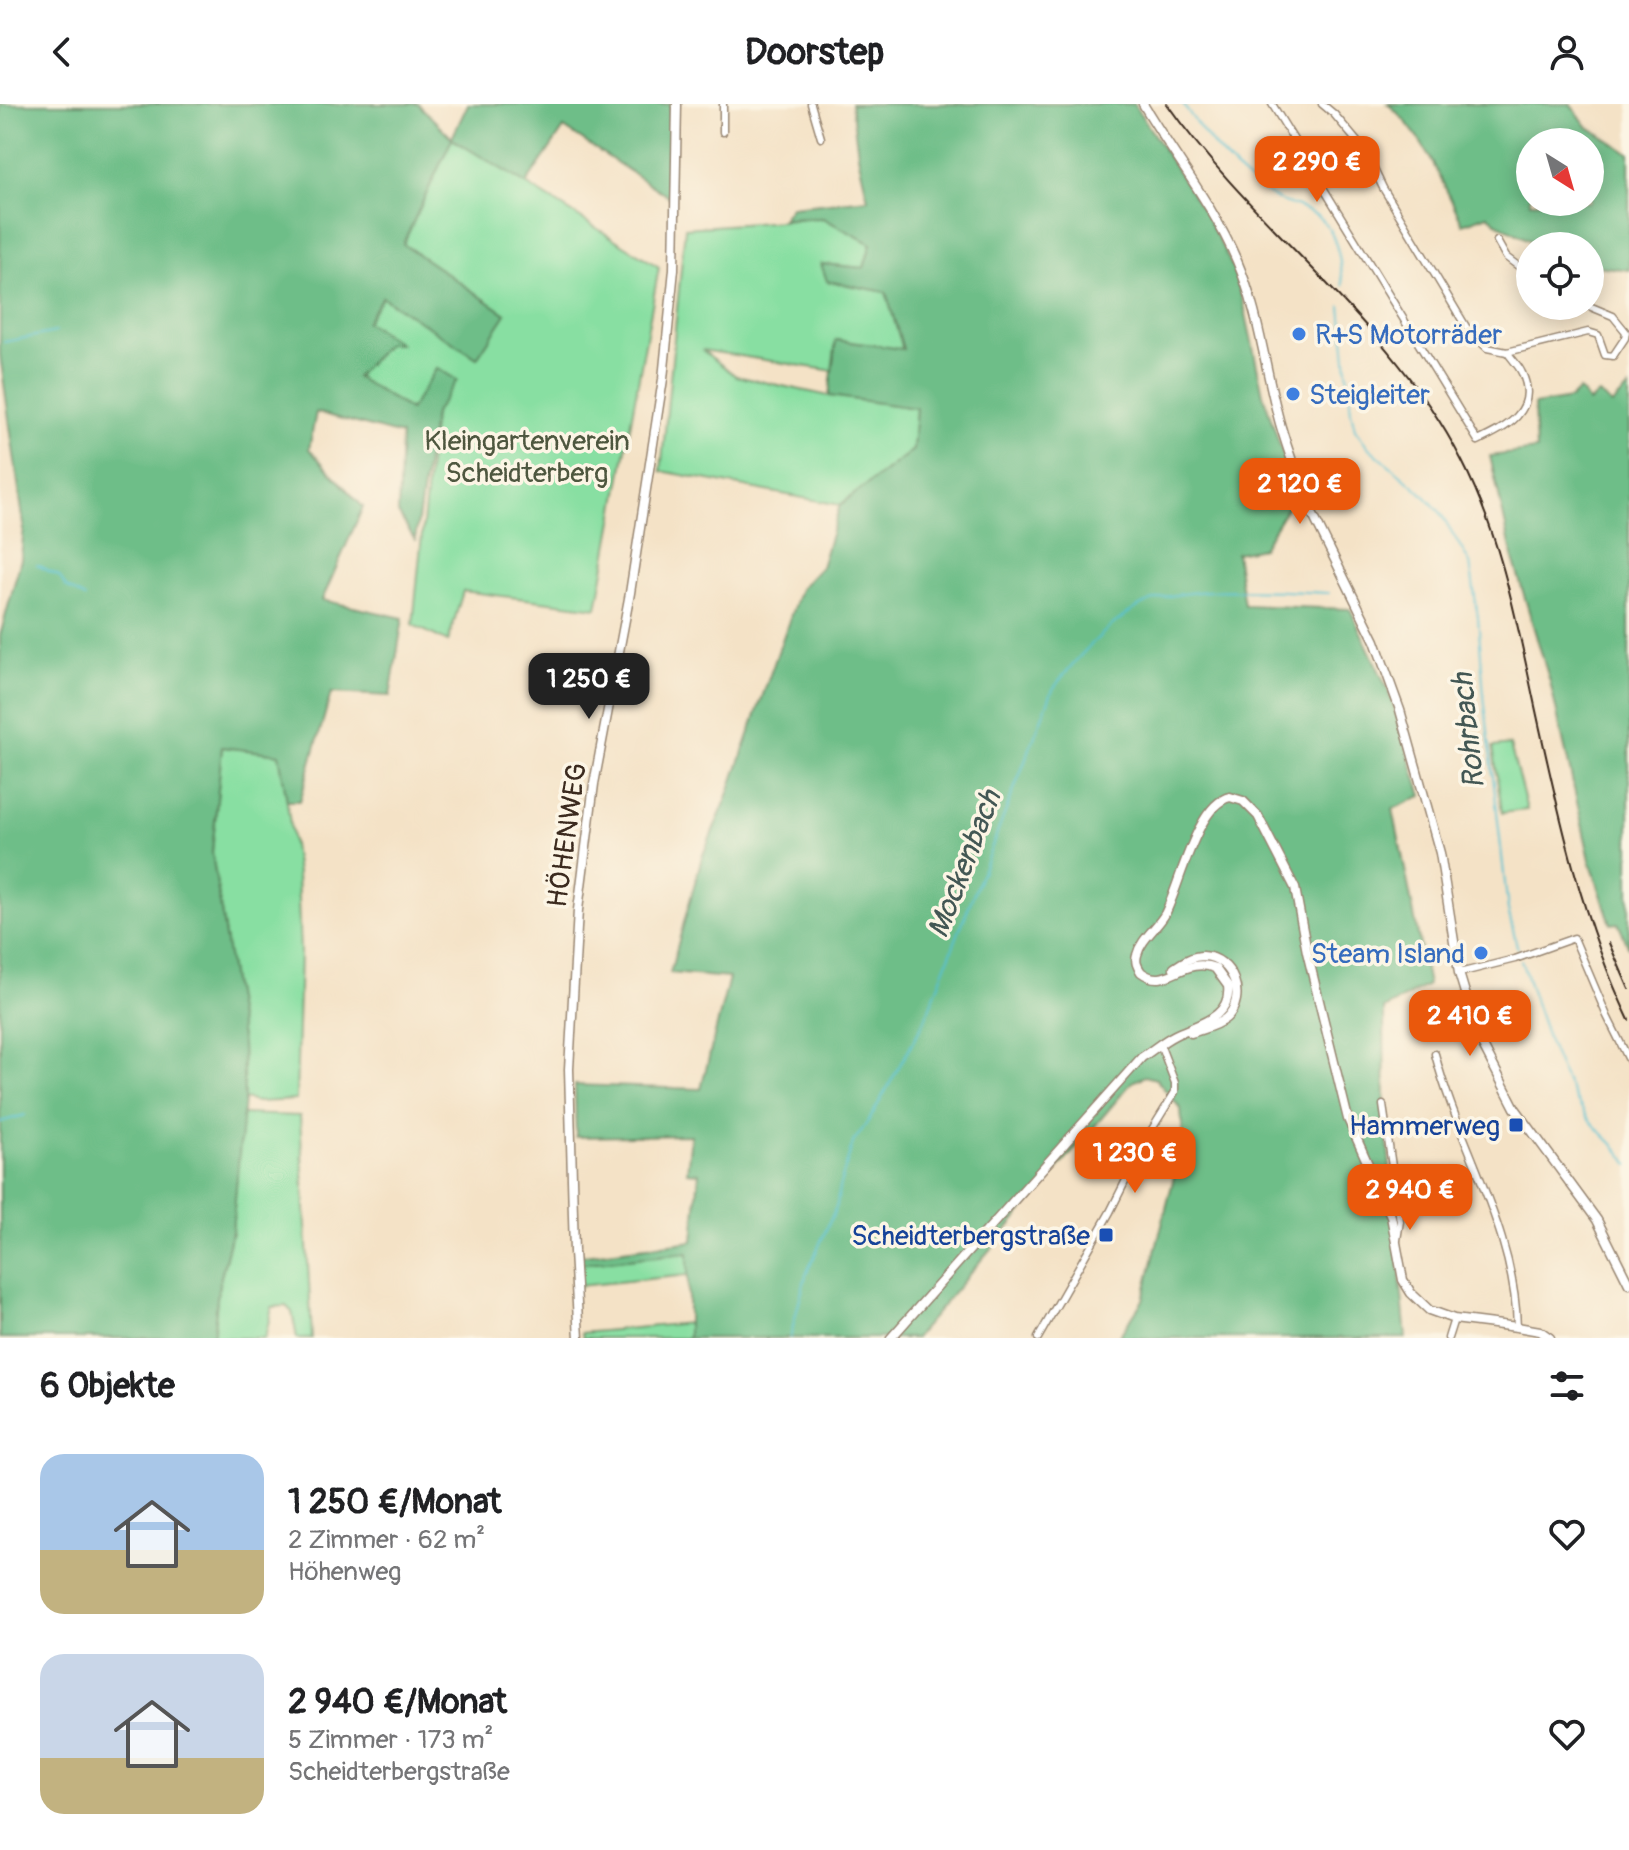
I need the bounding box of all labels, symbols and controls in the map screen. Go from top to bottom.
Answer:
icon: back [40,30,84,74]
text: Doorstep [745,30,884,75]
icon: person [1545,30,1589,74]
north arrow [1516,128,1604,216]
map controls [1516,128,1604,320]
pin: 2 290 € [1243,136,1391,204]
text: 2 290 € [1273,146,1361,178]
button: locate [1516,232,1604,320]
place label: R+S Motorräder [1315,318,1502,353]
marker: R+S Motorräder [1290,325,1308,343]
place label: Steigleiter [1309,378,1430,413]
marker: Steigleiter [1284,385,1302,403]
park label: Kleingartenverein Scheidterberg [424,424,630,491]
pin: 2 120 € [1226,458,1374,526]
text: 2 120 € [1257,468,1343,500]
pin: 1 250 € [515,653,663,721]
text: 1 250 € [547,663,632,695]
water label: Rohrbach [1444,669,1493,791]
street label: HÖHENWEG [540,761,595,910]
water label: Mockenbach [919,784,1010,943]
place label: Steam Island [1311,937,1465,972]
marker: Steam Island [1472,944,1490,962]
pin: 2 410 € [1396,990,1544,1058]
text: 2 410 € [1427,1000,1513,1032]
place label: Hammerweg [1349,1109,1500,1144]
marker: Hammerweg [1507,1116,1525,1134]
pin: 1 230 € [1061,1127,1209,1195]
text: 1 230 € [1093,1137,1177,1169]
pin: 2 940 € [1336,1164,1484,1232]
text: 2 940 € [1365,1174,1455,1206]
place label: Scheidterbergstraße [851,1219,1090,1254]
marker: Scheidterbergstraße [1097,1226,1115,1244]
icon: filters [1545,1364,1589,1408]
text: 6 Objekte [40,1365,175,1408]
text: 1 250 €/Monat [288,1481,502,1524]
icon: home [104,1486,200,1582]
icon: heart [1545,1512,1589,1556]
text: 2 Zimmer · 62 m² [288,1524,485,1556]
text: Höhenweg [288,1556,401,1588]
text: 2 940 €/Monat [288,1681,507,1724]
icon: home [104,1686,200,1782]
icon: heart [1545,1712,1589,1756]
text: 5 Zimmer · 173 m² [288,1724,493,1756]
text: Scheidterbergstraße [288,1756,510,1788]

